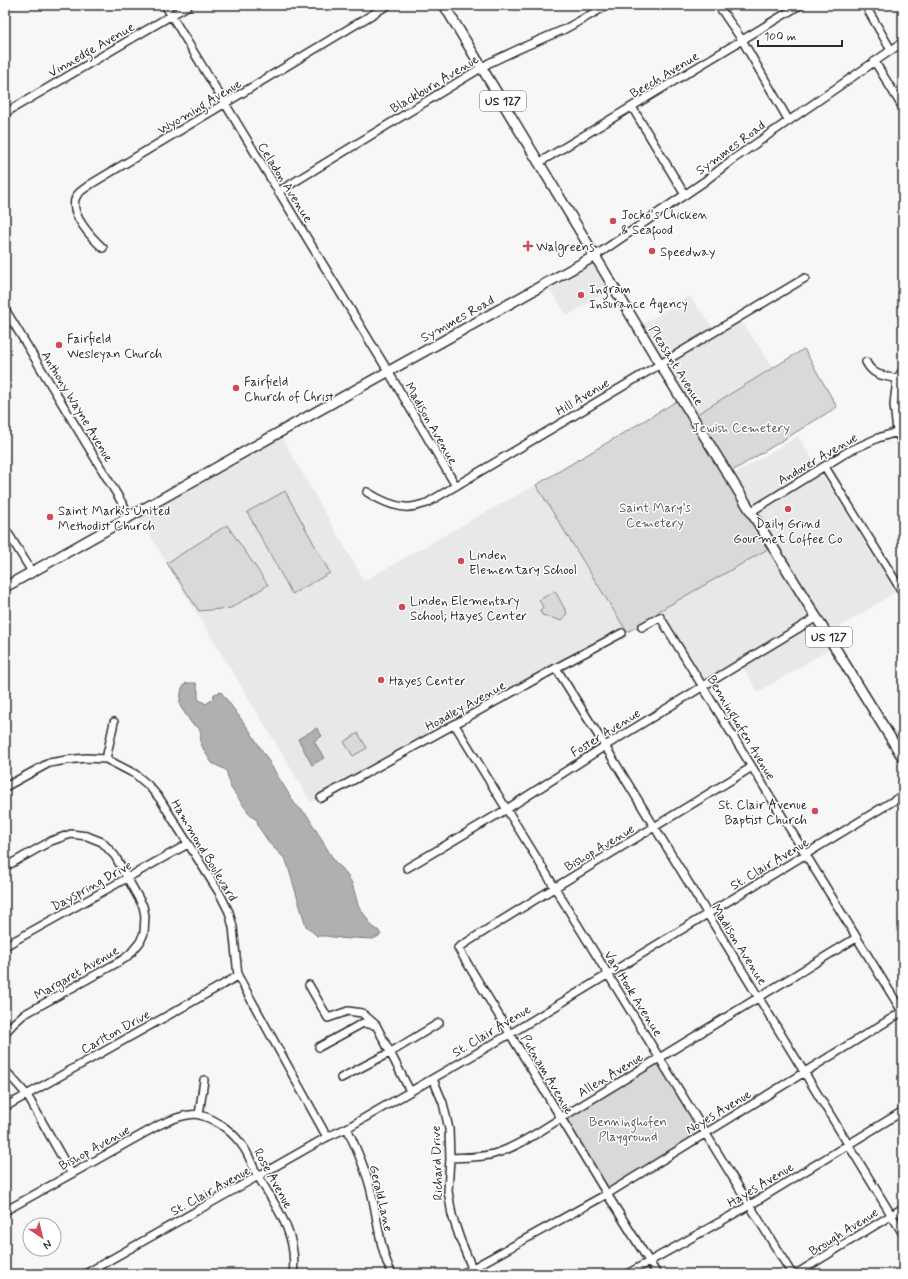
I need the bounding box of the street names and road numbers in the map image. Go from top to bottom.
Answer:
street label: Vinnedge Avenue [46,19,139,84]
street label: Beech Avenue [627,48,702,103]
street label: Blackburn Avenue [387,51,482,117]
street label: Wyoming Avenue [155,76,246,141]
road number: US 127 [480,91,526,111]
street label: Symmes Road [693,117,769,179]
street label: Celadon Avenue [253,139,316,226]
street label: Symmes Road [418,292,498,347]
street label: Pleasant Avenue [644,323,707,409]
street label: Anthony Wayne Avenue [37,348,117,465]
street label: Hill Avenue [553,375,613,420]
street label: Madison Avenue [400,379,461,468]
street label: Andover Avenue [775,429,861,489]
road number: US 127 [806,627,852,647]
street label: Benninghofen Avenue [701,672,779,784]
street label: Hoadley Avenue [422,677,509,735]
street label: Foster Avenue [568,705,644,762]
street label: Hammond Boulevard [167,797,241,905]
street label: Bishop Avenue [562,821,638,876]
street label: St. Clair Avenue [727,834,812,894]
street label: Dayspring Drive [48,857,135,915]
street label: Madison Avenue [707,901,770,989]
street label: Margaret Avenue [31,942,123,1005]
street label: Van Hook Avenue [599,948,666,1040]
street label: St. Clair Avenue [449,1001,534,1061]
street label: Carlton Drive [78,1006,154,1058]
street label: Putnam Avenue [516,1032,577,1118]
street label: Allen Avenue [575,1049,647,1101]
street label: Noyes Avenue [683,1086,755,1139]
street label: Bishop Avenue [56,1122,133,1175]
street label: Richard Drive [428,1125,447,1201]
street label: Rose Avenue [249,1145,296,1212]
street label: Hayes Avenue [724,1159,797,1212]
street label: St. Clair Avenue [168,1162,254,1220]
street label: Gerald Lane [365,1163,396,1233]
street label: Brough Avenue [806,1204,882,1260]

